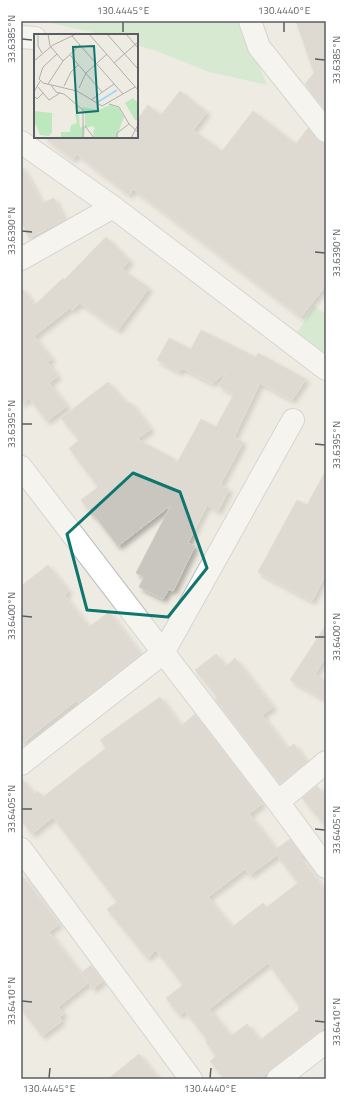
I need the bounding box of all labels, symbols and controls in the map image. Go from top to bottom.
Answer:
text: 130.4445°E [97,3,150,18]
text: 130.4440°E [258,3,311,18]
text: 33.6385°N [4,15,19,63]
inset map [34,34,138,138]
text: 33.6385°N [329,36,344,84]
text: 33.6390°N [4,207,19,255]
text: 33.6390°N [329,229,344,277]
text: 33.6395°N [4,400,19,448]
text: 33.6395°N [329,421,344,469]
text: 33.6400°N [4,592,19,640]
text: 33.6400°N [329,613,344,661]
text: 33.6405°N [4,785,19,833]
text: 33.6405°N [329,806,344,854]
text: 33.6410°N [4,977,19,1025]
text: 33.6410°N [329,998,344,1046]
text: 130.4445°E [23,1081,76,1096]
text: 130.4440°E [184,1081,237,1096]

